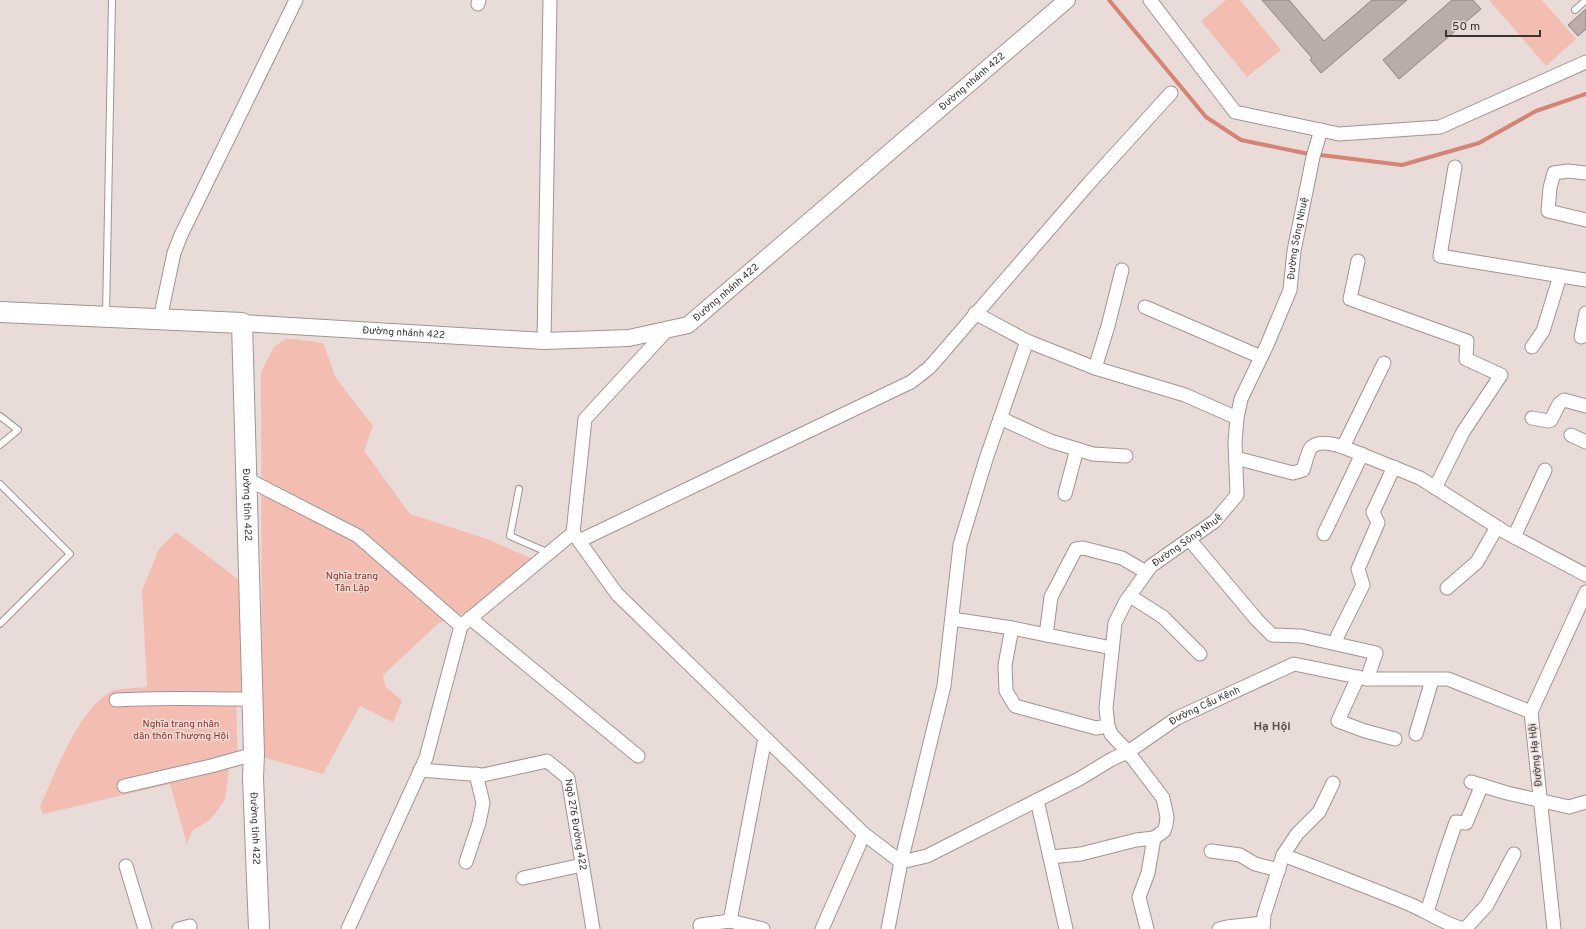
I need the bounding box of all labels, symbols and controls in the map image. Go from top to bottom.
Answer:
scale bar [1446,12,1540,38]
text: 50 m [1452,19,1480,35]
street label: Đường nhánh 422 [936,50,1008,113]
street label: Đường Sông Nhuệ [1285,196,1311,280]
street label: Đường nhánh 422 [690,261,762,324]
street label: Đường nhánh 422 [362,324,445,342]
street label: Đường tỉnh 422 [240,468,255,541]
street label: Đường Sông Nhuệ [1150,511,1225,570]
park label: Nghĩa trang Tân Lập [326,570,378,595]
street label: Đường Cầu Kênh [1167,683,1242,728]
park label: Nghĩa trang nhân dân thôn Thượng Hội [133,718,229,743]
district label: Hạ Hội [1253,719,1291,735]
street label: Đường Hạ Hội [1526,723,1546,787]
street label: Ngõ 276 Đường 422 [562,778,590,871]
street label: Đường tỉnh 422 [247,792,263,865]

